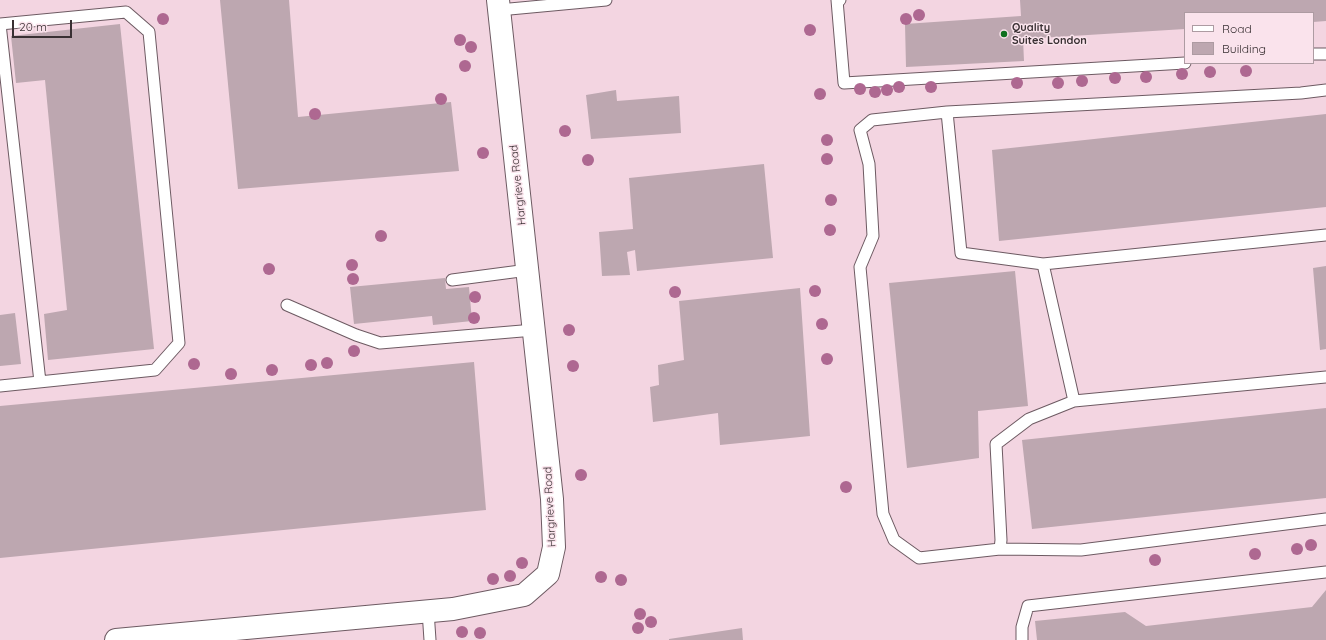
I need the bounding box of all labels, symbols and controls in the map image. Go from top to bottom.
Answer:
scale bar [14,12,74,38]
legend [1184,12,1314,64]
text: 20 m [19,19,47,34]
place label: Quality Suites London [1012,21,1087,47]
text: Road [1222,21,1252,36]
marker: Quality Suites London [999,29,1009,39]
text: Building [1222,41,1266,56]
street label: Hargrieve Road [507,144,529,226]
street label: Hargrieve Road [541,466,559,548]

